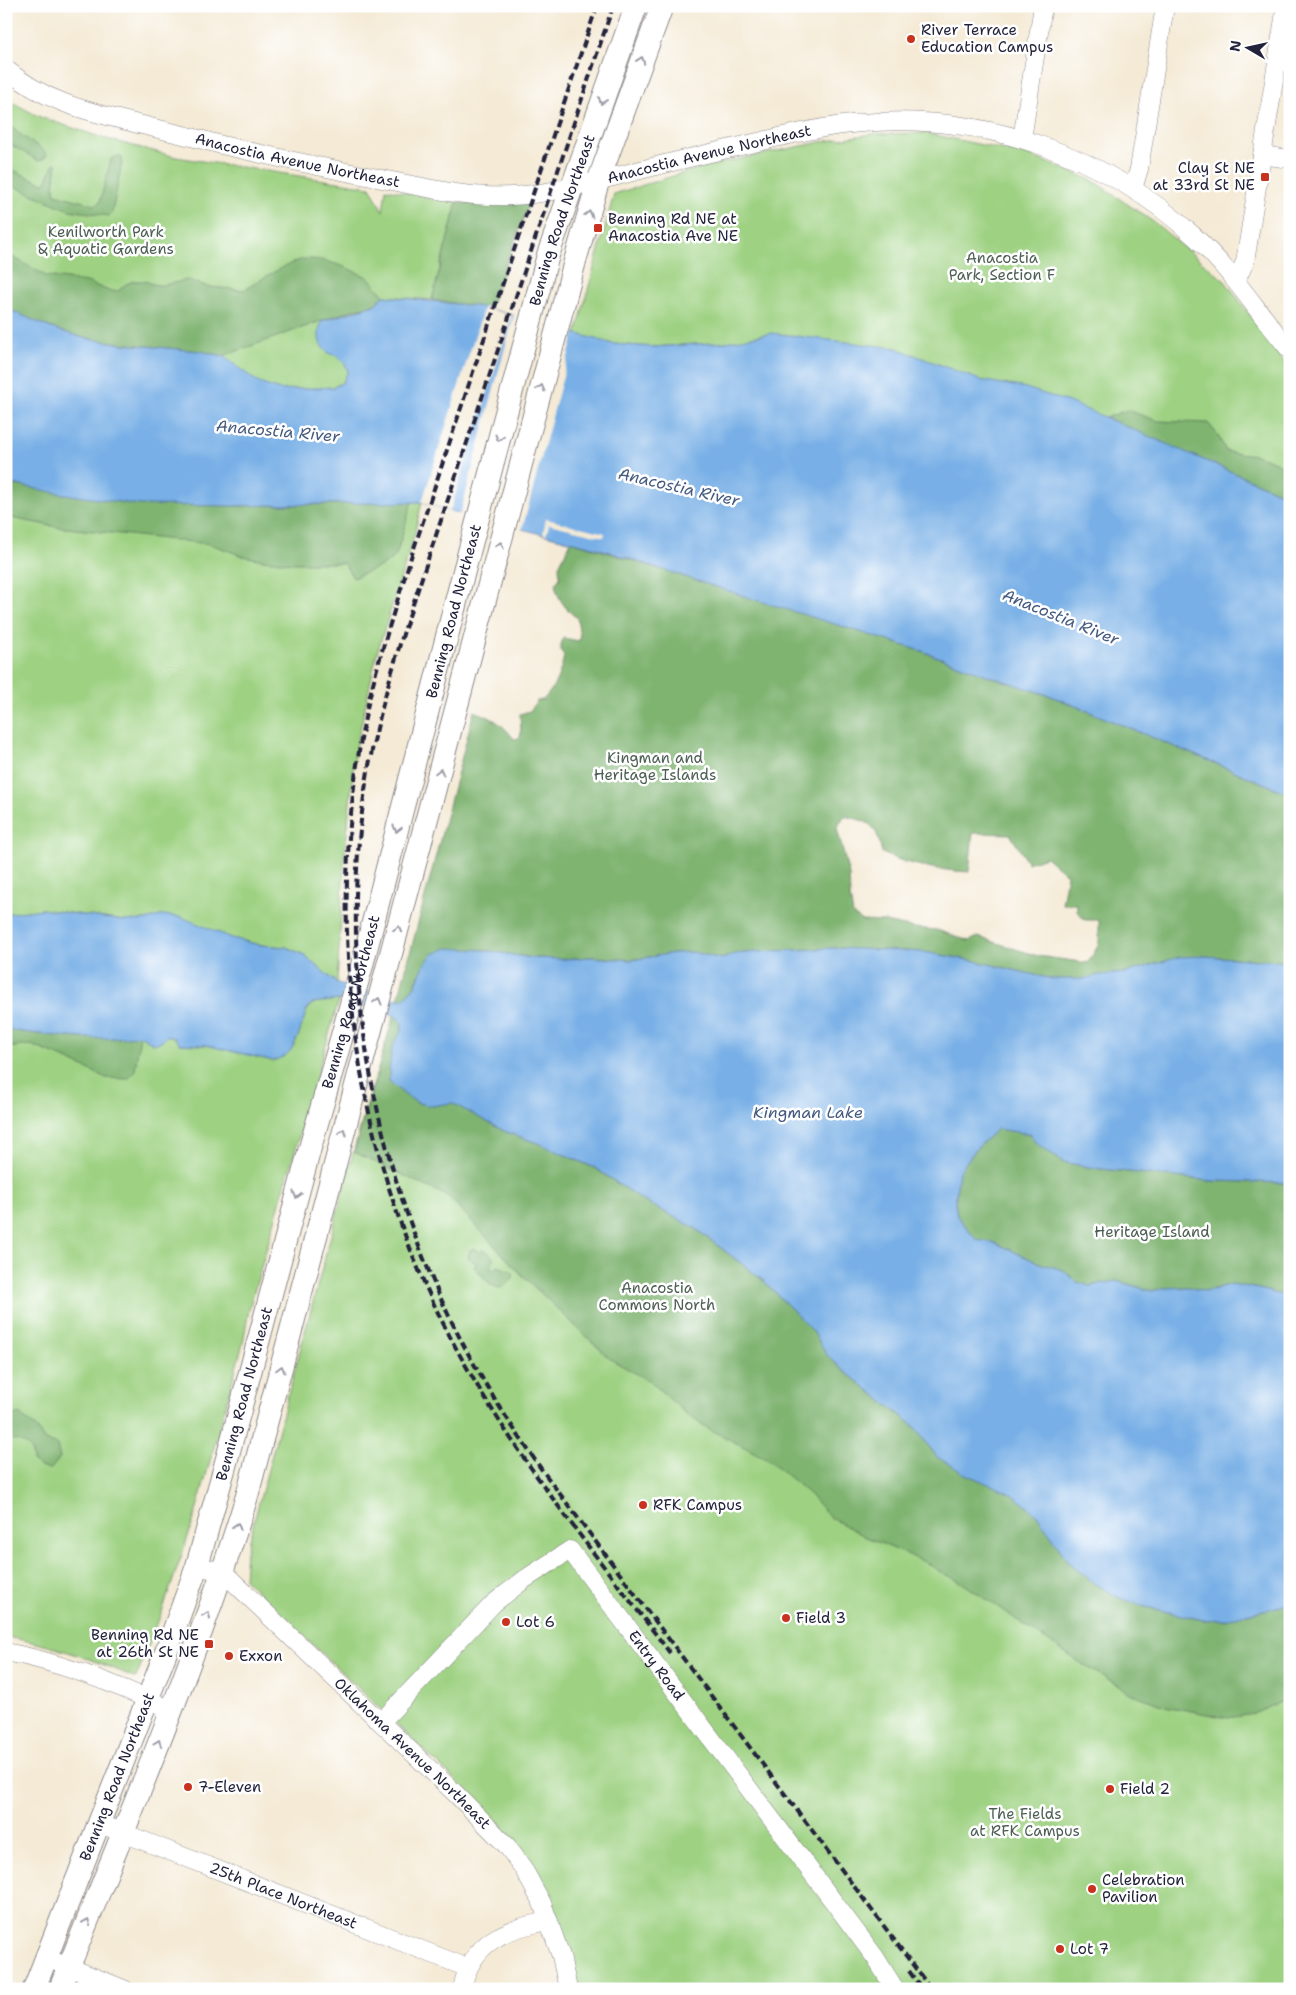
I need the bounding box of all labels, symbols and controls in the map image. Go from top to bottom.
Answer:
place label: River Terrace Education Campus [921,20,1053,57]
north arrow [1224,22,1274,72]
marker: River Terrace Education Campus [905,33,917,45]
text: N [1225,39,1245,53]
one-way arrow [636,57,646,65]
one-way arrow [598,97,608,105]
street label: Anacostia Avenue Northeast [605,120,813,188]
street label: Anacostia Avenue Northeast [193,128,402,192]
street label: Benning Road Northeast [525,132,600,308]
place label: Clay St NE at 33rd St NE [1153,158,1255,195]
marker: Clay St NE at 33rd St NE [1259,171,1271,183]
place label: Benning Rd NE at Anacostia Ave NE [608,209,738,246]
one-way arrow [583,210,593,219]
park label: Kenilworth Park & Aquatic Gardens [38,222,174,259]
marker: Benning Rd NE at Anacostia Ave NE [592,222,604,234]
park label: Anacostia Park, Section F [949,248,1055,285]
one-way arrow [536,385,546,393]
water label: Anacostia River [215,415,341,447]
one-way arrow [495,433,505,441]
water label: Anacostia River [616,463,742,511]
street label: Benning Road Northeast [421,522,486,701]
one-way arrow [494,542,504,550]
water label: Anacostia River [1000,584,1123,650]
park label: Kingman and Heritage Islands [594,748,716,785]
one-way arrow [434,768,445,777]
one-way arrow [393,824,403,832]
street label: Benning Road Northeast [317,913,384,1091]
one-way arrow [392,926,402,934]
one-way arrow [372,996,383,1005]
water label: Kingman Lake [753,1102,863,1123]
one-way arrow [337,1127,348,1136]
one-way arrow [292,1191,303,1200]
park label: Heritage Island [1094,1222,1210,1242]
park label: Anacostia Commons North [599,1278,715,1315]
street label: Benning Road Northeast [211,1305,277,1483]
one-way arrow [275,1366,285,1374]
place label: RFK Campus [653,1495,742,1515]
marker: RFK Campus [637,1499,649,1511]
one-way arrow [232,1522,242,1530]
place label: Field 3 [796,1608,846,1628]
one-way arrow [201,1611,211,1620]
place label: Lot 6 [516,1612,555,1632]
marker: Field 3 [780,1612,792,1624]
marker: Lot 6 [500,1616,512,1628]
place label: Benning Rd NE at 26th St NE [91,1625,199,1662]
street label: Entry Road [624,1626,690,1705]
marker: Benning Rd NE at 26th St NE [203,1638,215,1650]
place label: Exxon [239,1646,282,1666]
marker: Exxon [223,1650,235,1662]
street label: Oklahoma Avenue Northeast [330,1673,495,1834]
street label: Benning Road Northeast [75,1690,159,1864]
one-way arrow [152,1739,162,1748]
place label: 7-Eleven [198,1777,261,1797]
place label: Field 2 [1120,1779,1170,1799]
marker: 7-Eleven [182,1781,194,1793]
marker: Field 2 [1104,1783,1116,1795]
park label: The Fields at RFK Campus [970,1804,1080,1841]
street label: 25th Place Northeast [206,1858,360,1934]
place label: Celebration Pavilion [1102,1870,1184,1907]
marker: Celebration Pavilion [1086,1883,1098,1895]
one-way arrow [81,1918,91,1927]
place label: Lot 7 [1070,1939,1109,1959]
marker: Lot 7 [1054,1943,1066,1955]

